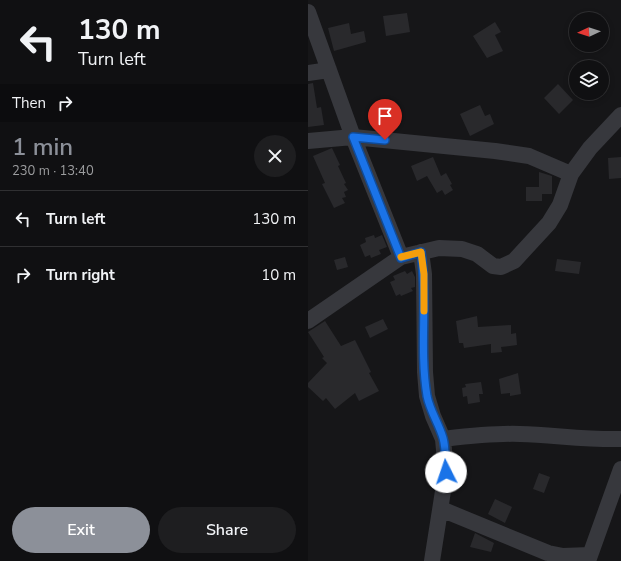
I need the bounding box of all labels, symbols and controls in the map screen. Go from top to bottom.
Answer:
text: 130 m [78,11,161,49]
north arrow [569,12,609,52]
map controls [569,12,609,100]
icon: left [12,16,64,68]
text: Turn left [78,47,146,71]
button: layers [569,60,609,100]
icon: right [54,92,76,114]
text: Then [12,93,46,113]
pin [368,99,402,140]
icon: arrive [374,105,396,127]
text: 1 min [12,131,73,163]
button: close [254,135,296,177]
text: 230 m · 13:40 [12,162,94,180]
icon: left [12,208,34,230]
text: Turn left [46,209,105,229]
text: 130 m [252,209,296,229]
icon: right [12,264,34,286]
text: Turn right [46,265,115,285]
text: 10 m [261,265,296,285]
position arrow [425,451,467,493]
button: Exit [12,507,150,553]
button: Share [158,507,296,553]

